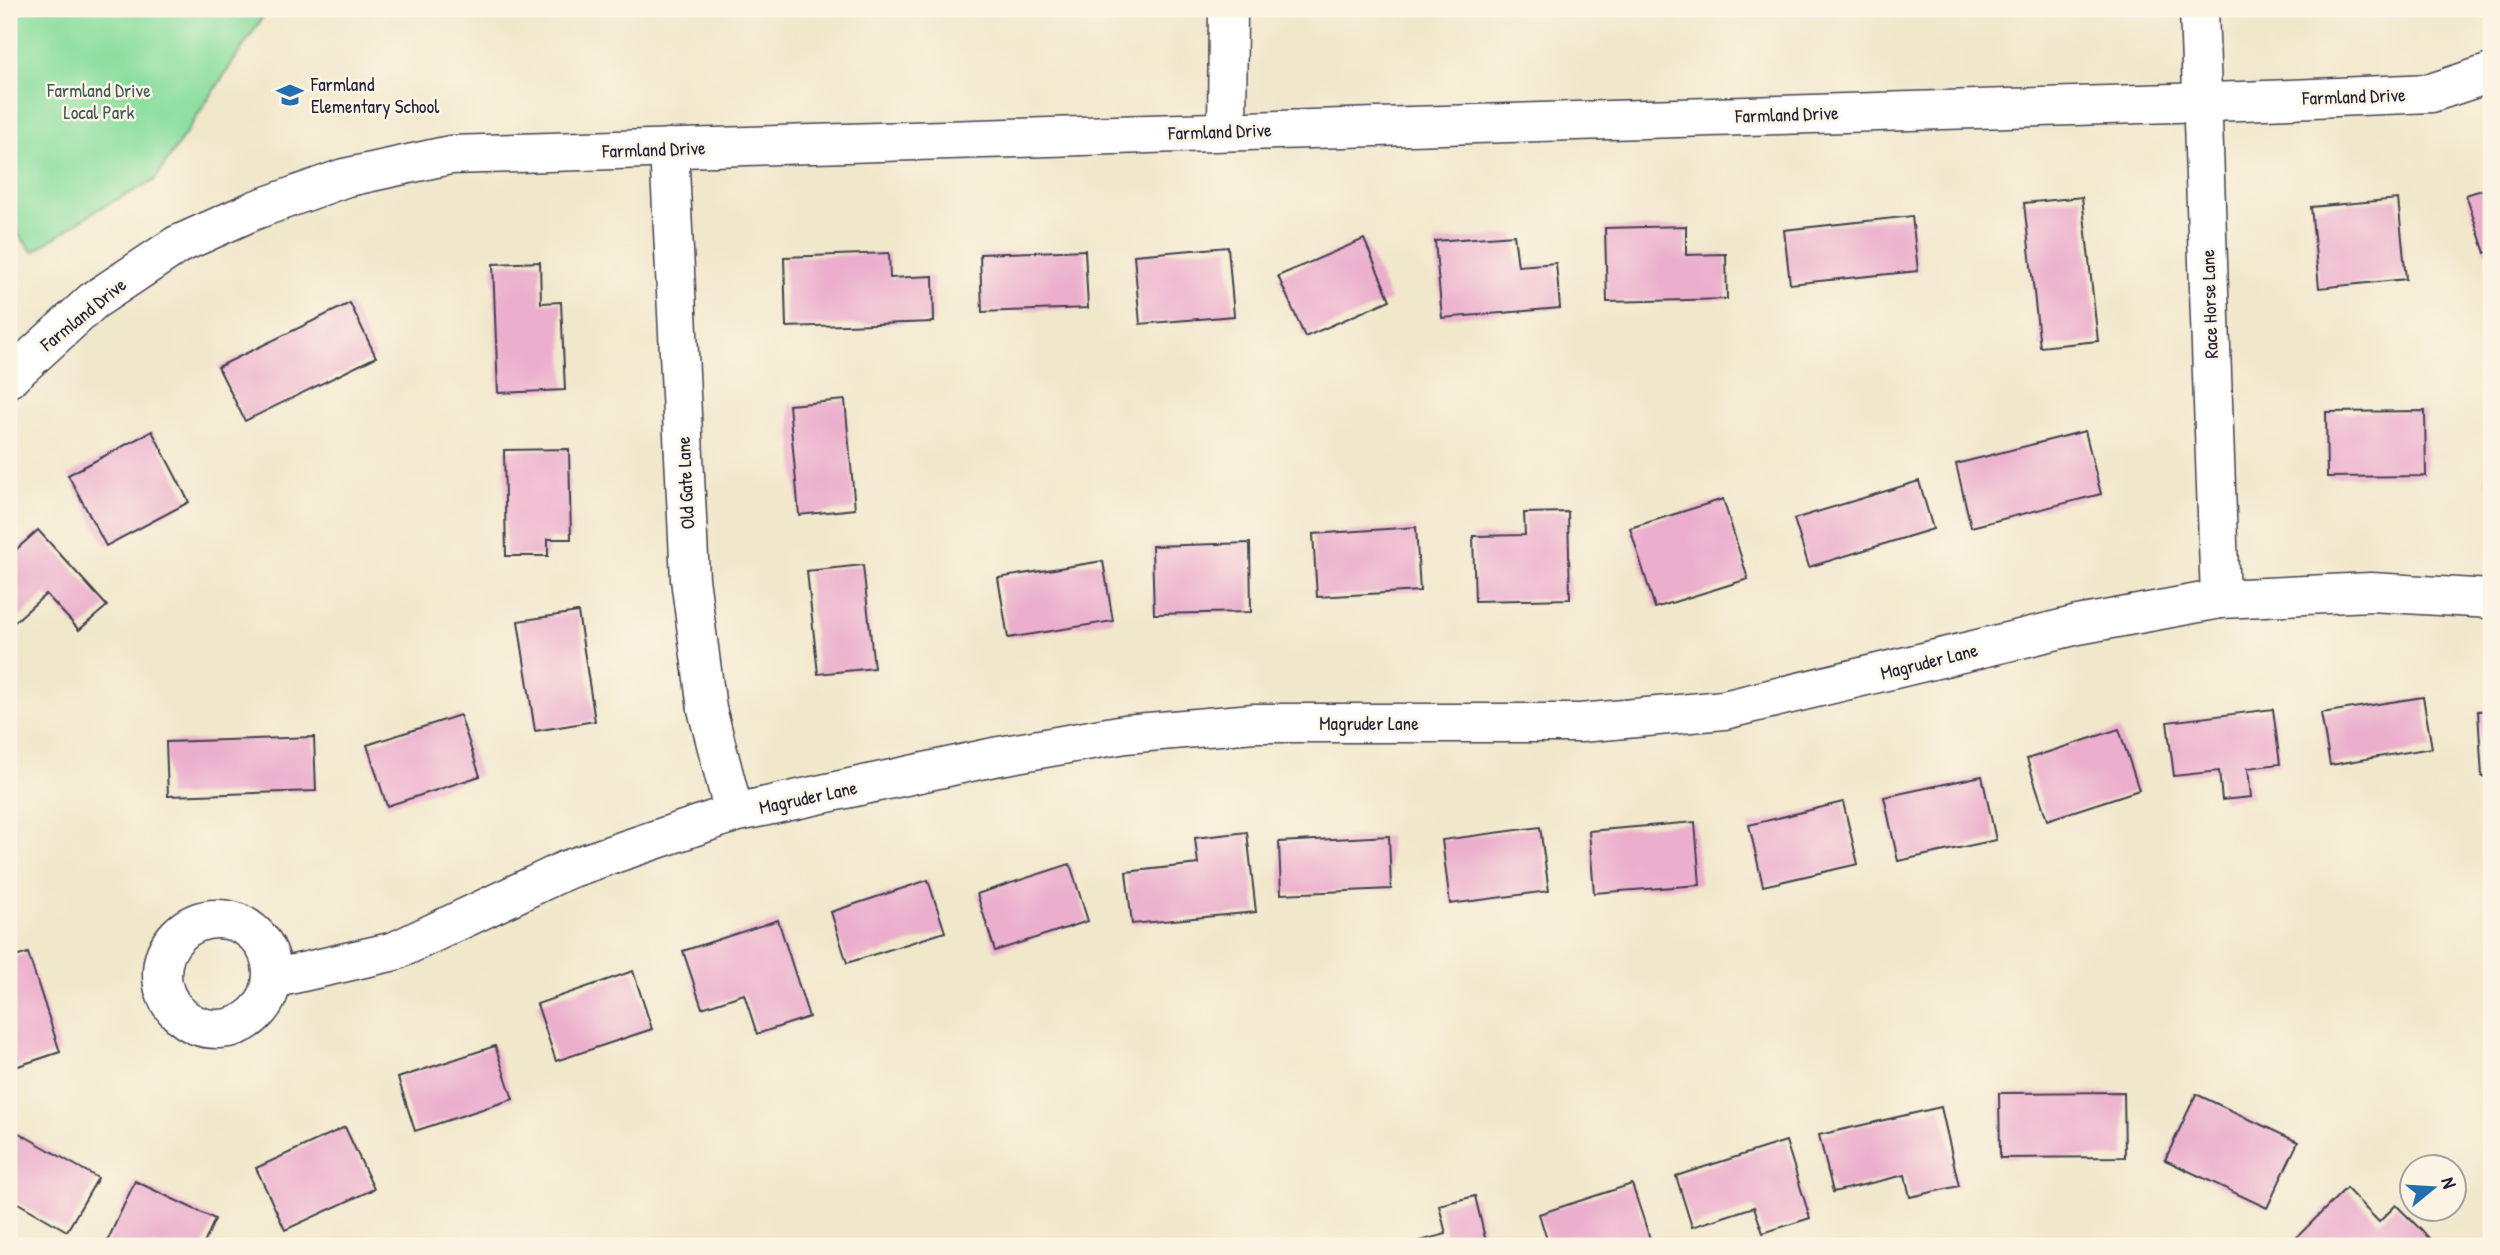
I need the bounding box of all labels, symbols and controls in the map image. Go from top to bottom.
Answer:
place label: Farmland Elementary School [310,71,440,119]
park label: Farmland Drive Local Park [46,77,151,125]
school or university icon: Farmland Elementary School [275,80,305,110]
street label: Farmland Drive [2301,81,2407,111]
street label: Farmland Drive [1734,99,1840,129]
street label: Farmland Drive [1167,116,1273,146]
street label: Farmland Drive [601,134,707,164]
street label: Race Horse Lane [2194,249,2224,359]
street label: Farmland Drive [34,271,132,357]
street label: Old Gate Lane [670,435,700,530]
street label: Magruder Lane [1878,636,1981,686]
street label: Magruder Lane [1319,710,1419,736]
street label: Magruder Lane [757,774,860,820]
north arrow [2398,1154,2468,1224]
text: N [2435,1174,2463,1192]

